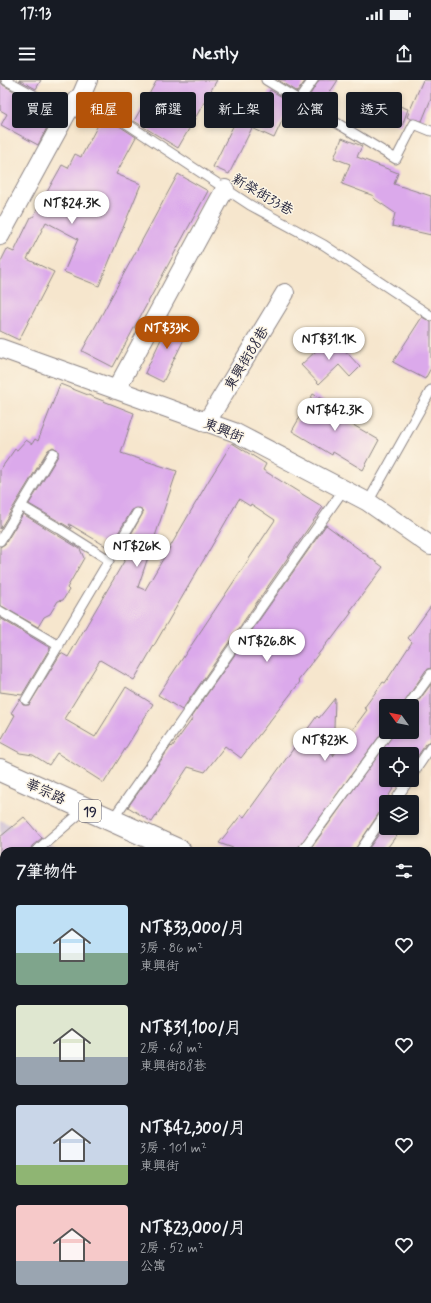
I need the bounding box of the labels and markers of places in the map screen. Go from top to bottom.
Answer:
pin: NT$24.3K [31,191,113,225]
pin: NT$33K [134,316,200,350]
pin: NT$31.1K [288,327,370,361]
pin: NT$42.3K [294,398,376,432]
pin: NT$26K [104,534,170,568]
pin: NT$26.8K [226,629,308,663]
pin: NT$23K [292,728,358,762]

